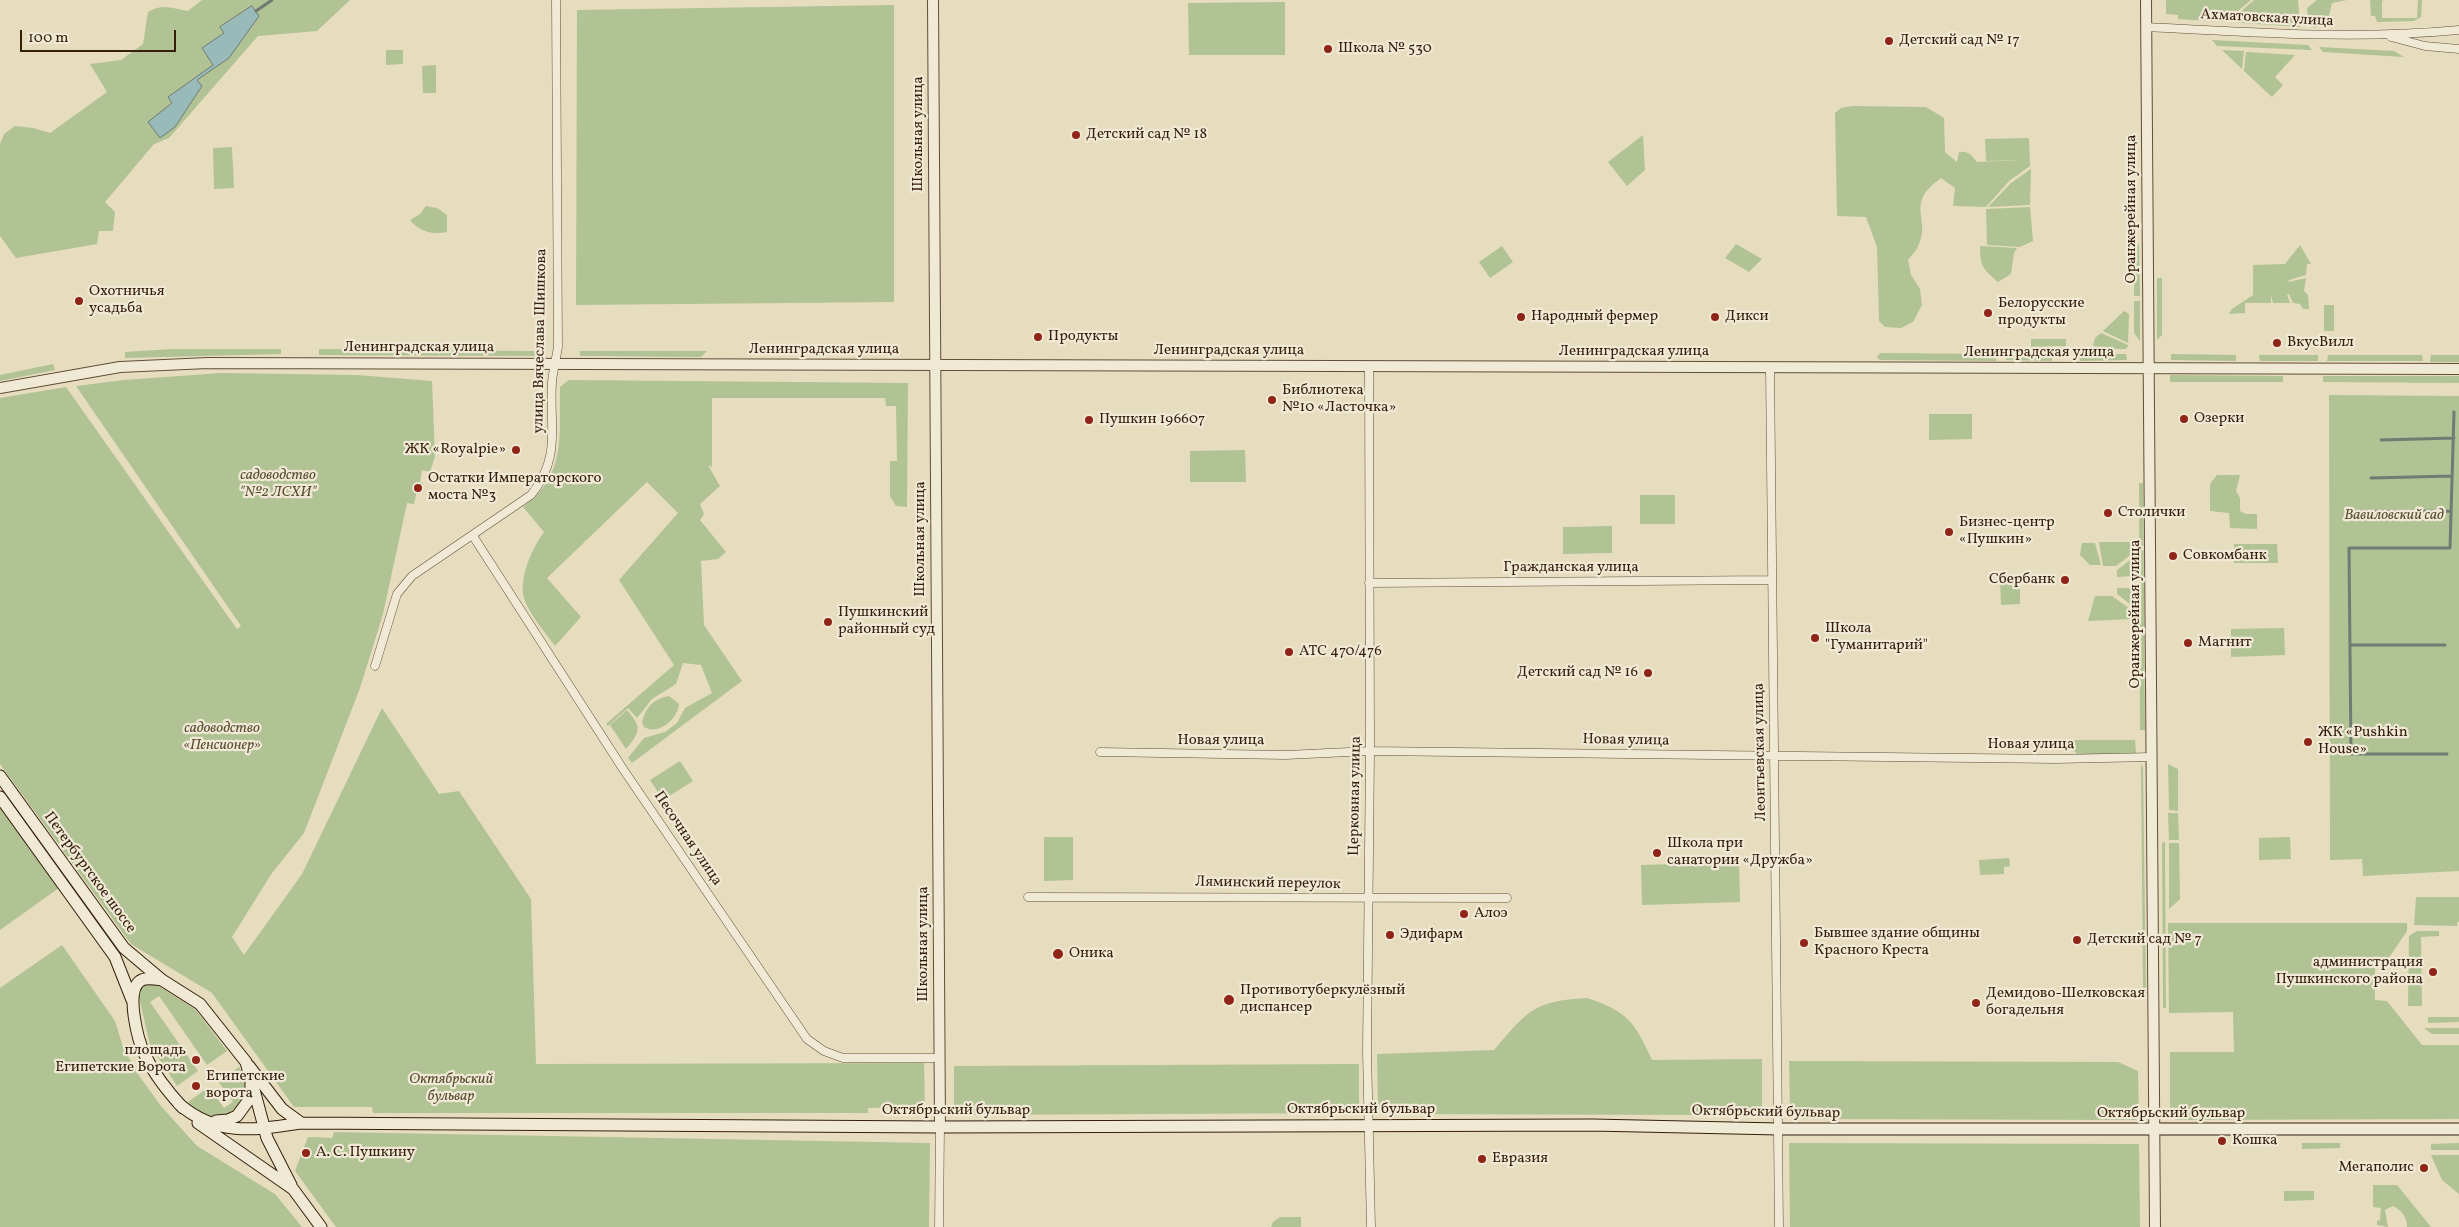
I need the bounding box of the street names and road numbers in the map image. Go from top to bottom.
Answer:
street label: Ахматовская улица [2200,7,2334,31]
street label: Школьная улица [910,76,928,192]
street label: Оранжерейная улица [2123,135,2141,283]
street label: улица Вячеслава Шишкова [530,248,552,434]
street label: Ленинградская улица [344,339,494,357]
street label: Ленинградская улица [749,341,899,359]
street label: Ленинградская улица [1154,342,1304,360]
street label: Ленинградская улица [1559,343,1709,361]
street label: Ленинградская улица [1964,344,2114,362]
street label: Школьная улица [912,481,930,597]
street label: Оранжерейная улица [2127,540,2145,688]
street label: Гражданская улица [1503,559,1639,577]
street label: Леонтьевская улица [1751,683,1771,821]
street label: Новая улица [1582,731,1670,751]
street label: Новая улица [1178,732,1264,750]
street label: Церковная улица [1346,736,1366,856]
street label: Новая улица [1988,736,2074,754]
street label: Песочная улица [649,788,725,890]
street label: Петербургское шоссе [39,809,139,937]
street label: Ляминский переулок [1195,874,1341,894]
street label: Школьная улица [915,886,933,1002]
street label: Октябрьский бульвар [1287,1101,1435,1119]
street label: Октябрьский бульвар [882,1102,1030,1120]
street label: Октябрьский бульвар [1692,1103,1840,1123]
street label: Октябрьский бульвар [2097,1105,2245,1123]

